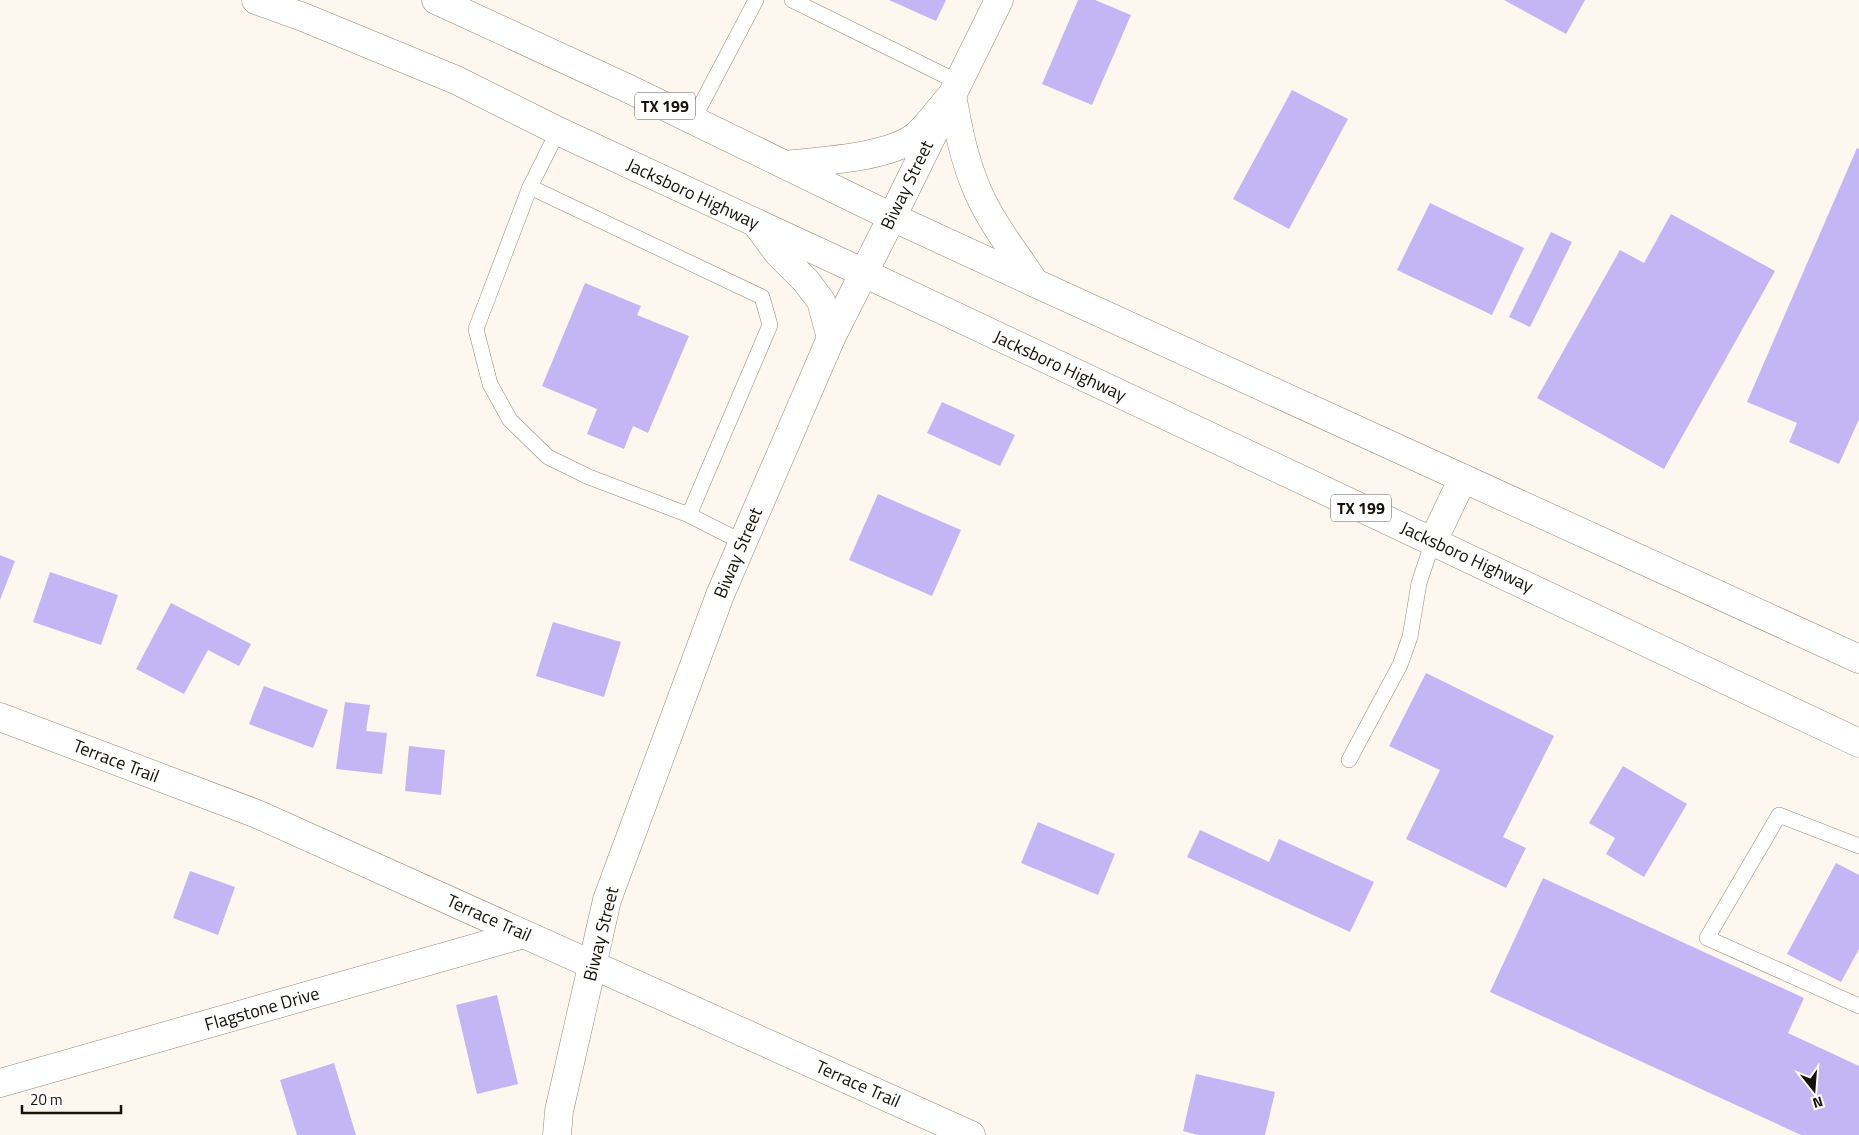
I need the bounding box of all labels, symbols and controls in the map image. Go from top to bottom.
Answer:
road number: TX 199 [635,92,695,120]
street label: Biway Street [873,135,940,234]
street label: Jacksboro Highway [622,151,764,236]
street label: Jacksboro Highway [989,323,1131,408]
road number: TX 199 [1331,494,1391,522]
street label: Biway Street [706,502,769,603]
street label: Jacksboro Highway [1396,514,1538,599]
street label: Terrace Trail [69,732,163,789]
street label: Biway Street [576,883,625,984]
street label: Terrace Trail [442,887,536,948]
street label: Flagstone Drive [201,979,322,1038]
street label: Terrace Trail [811,1053,905,1114]
north arrow [1789,1065,1839,1115]
scale bar [22,1082,121,1114]
text: 20 m [30,1088,63,1111]
text: N [1810,1091,1826,1114]

